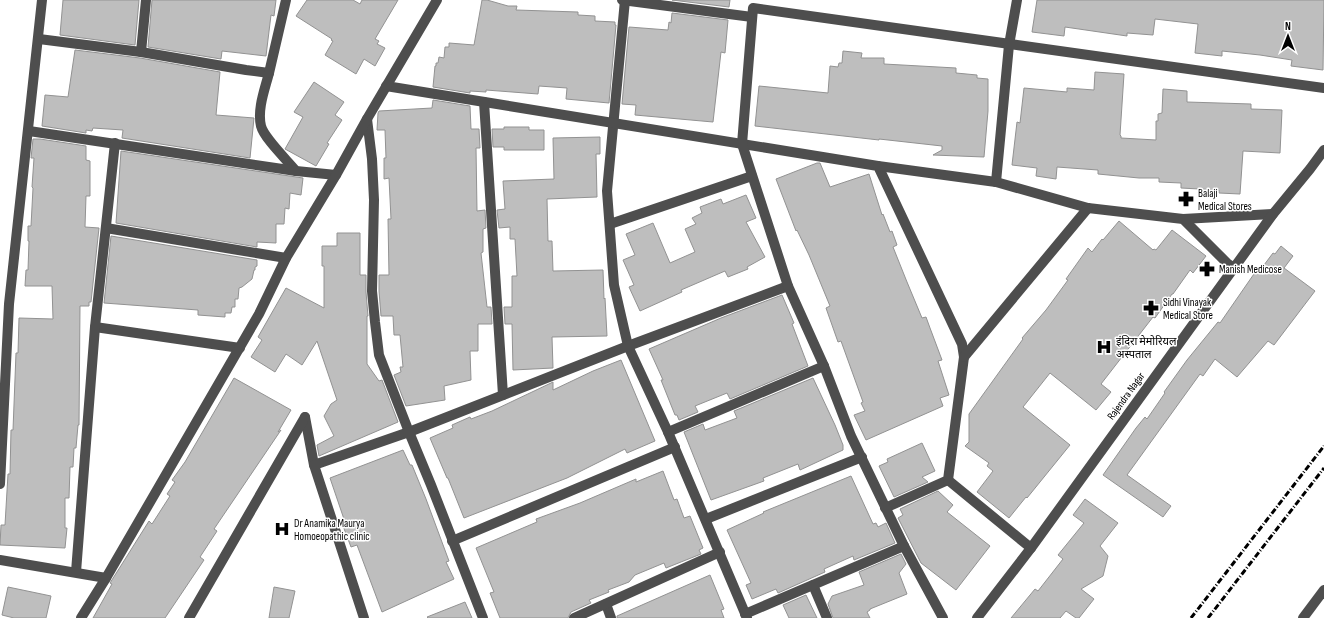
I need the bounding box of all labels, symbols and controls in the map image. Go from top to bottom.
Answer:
north arrow [1268,16,1308,56]
text: N [1285,20,1291,33]
place label: Balaji Medical Stores [1198,187,1252,213]
pharmacy icon: Balaji Medical Stores [1177,190,1195,208]
pharmacy icon: Manish Medicose [1198,260,1216,278]
place label: Manish Medicose [1219,263,1282,276]
place label: Sidhi Vinayak Medical Store [1163,296,1213,322]
pharmacy icon: Sidhi Vinayak Medical Store [1142,299,1160,317]
place label: इंदिरा मेमोरियल अस्पताल [1116,335,1177,361]
hospital icon: इंदिरा मेमोरियल अस्पताल [1095,338,1113,356]
street label: Rajendra Nagar [1104,370,1148,422]
place label: Dr Anamika Maurya Homoeopathic clinic [294,517,370,543]
hospital icon: Dr Anamika Maurya Homoeopathic clinic [273,520,291,538]

